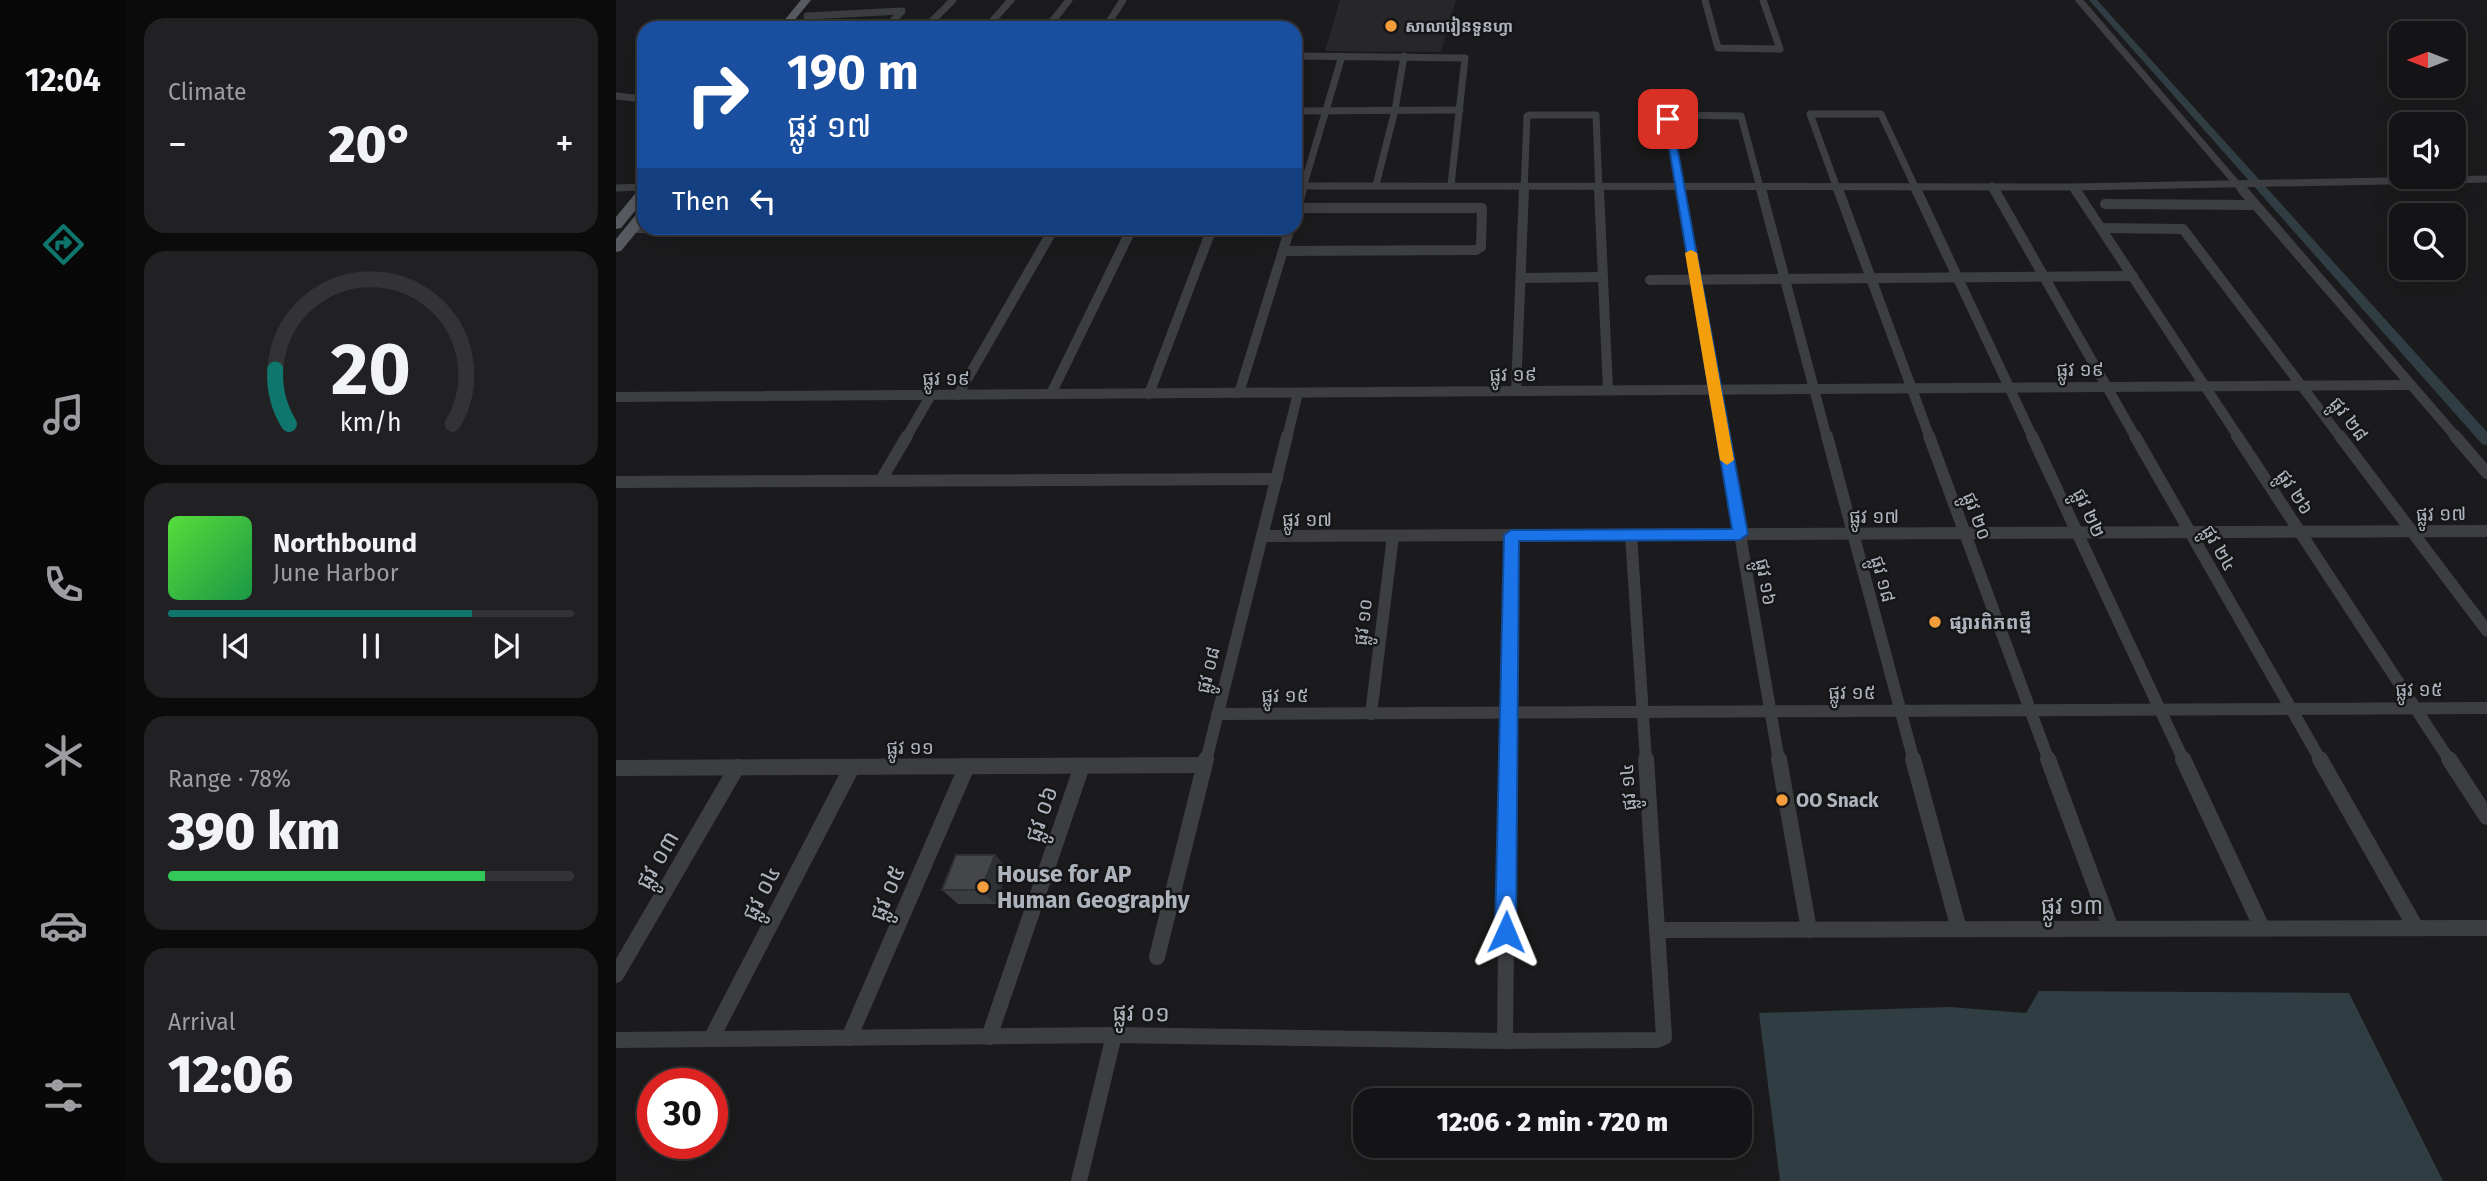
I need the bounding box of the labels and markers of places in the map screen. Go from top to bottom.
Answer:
place label: សាលារៀនទួនហ្វា [1405,16,1513,36]
marker: សាលារៀនទួនហ្វា [1383,18,1399,34]
pin [1638,89,1698,149]
place label: ផ្សារពិភពថ្មី [1949,611,2032,634]
marker: ផ្សារពិភពថ្មី [1927,614,1943,630]
place label: OO Snack [1796,789,1879,812]
marker: OO Snack [1774,792,1790,808]
place label: House for AP Human Geography [997,860,1191,914]
marker: House for AP Human Geography [975,879,991,895]

